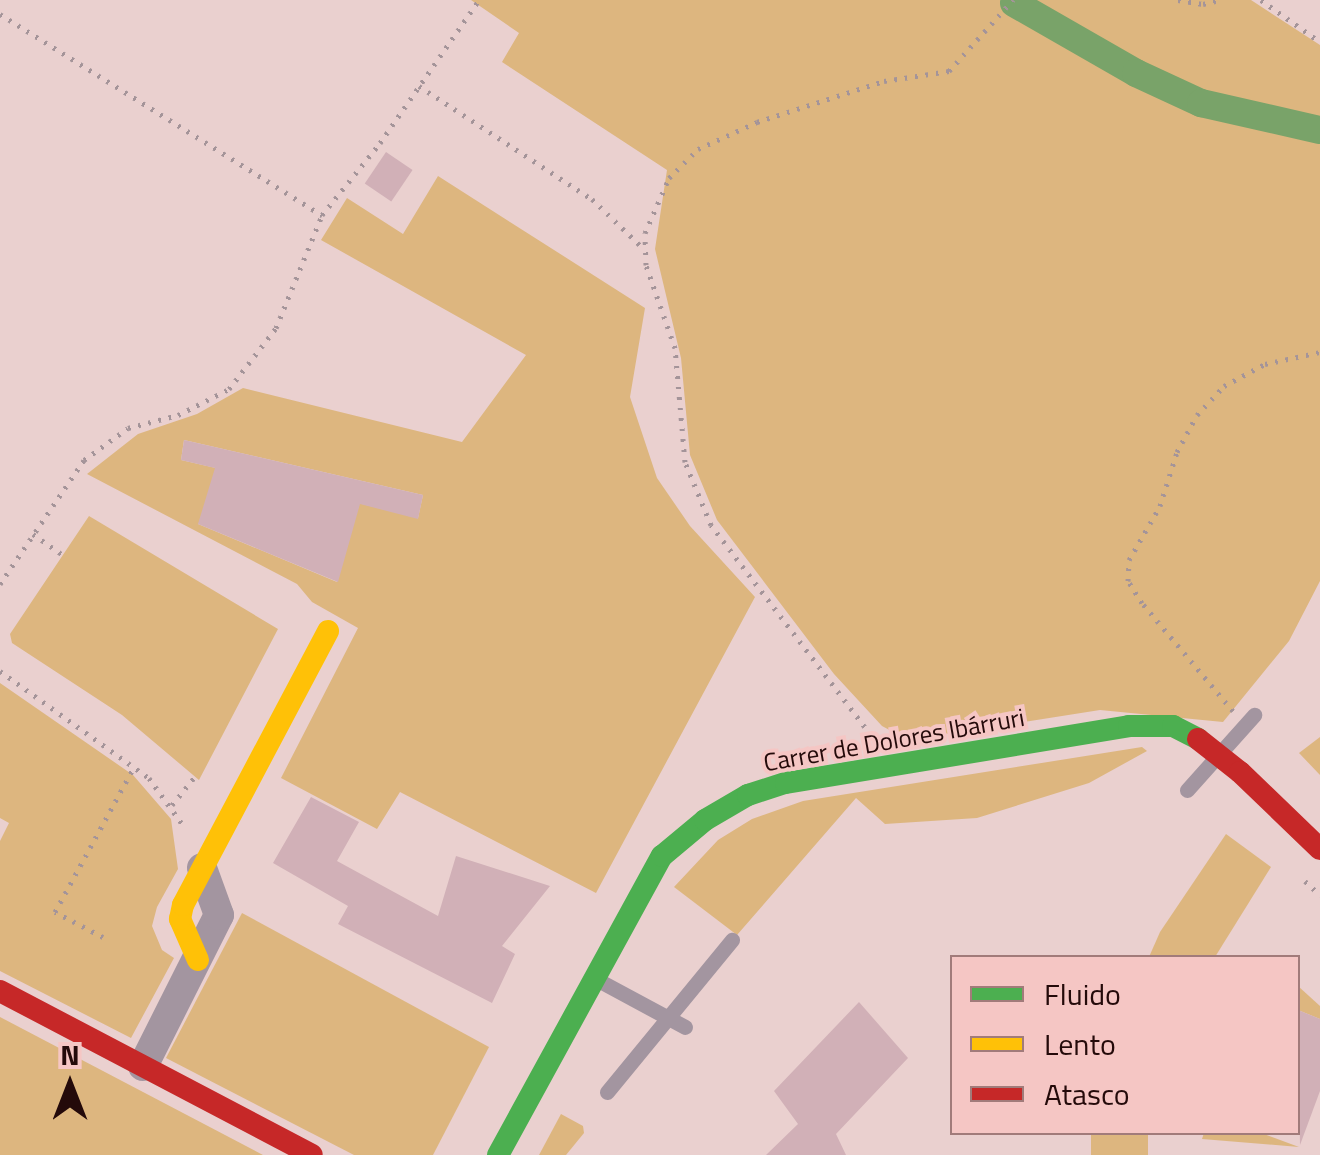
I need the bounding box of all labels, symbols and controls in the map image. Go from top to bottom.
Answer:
street label: Carrer de Dolores Ibárruri [761,702,1027,778]
legend [950,955,1300,1135]
text: Fluido [1044,971,1121,1017]
text: Lento [1044,1021,1116,1067]
text: N [60,1033,80,1076]
north arrow [20,1035,120,1135]
text: Atasco [1044,1071,1130,1117]

